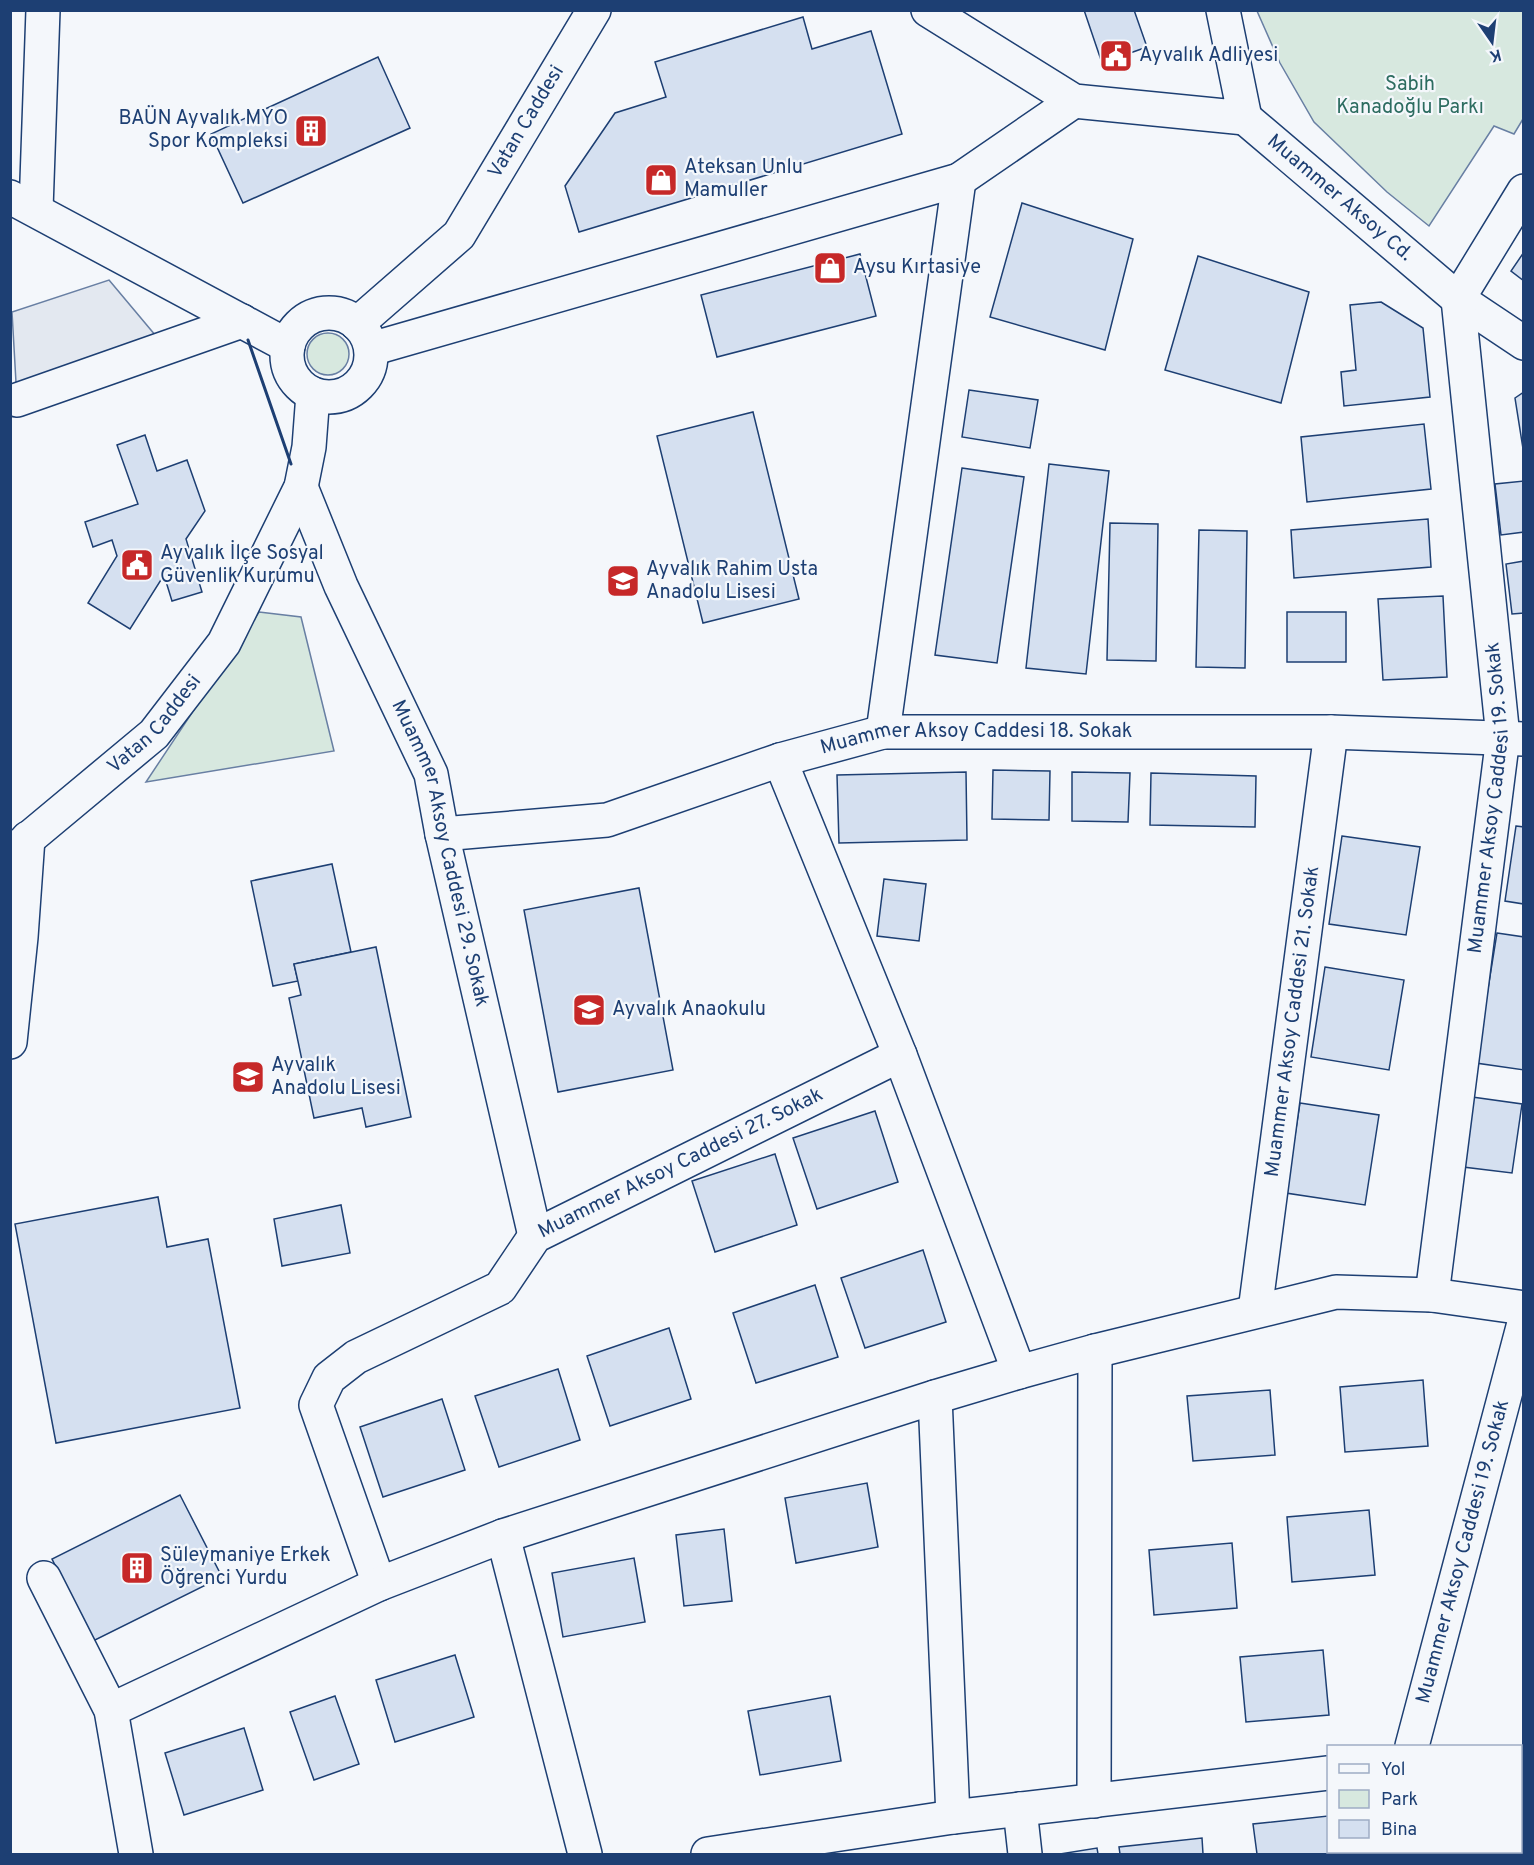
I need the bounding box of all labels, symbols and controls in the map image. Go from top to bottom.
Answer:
north arrow [1462,12,1522,72]
public building icon: Ayvalık Adliyesi [1098,38,1134,74]
place label: Ayvalık Adliyesi [1139,43,1278,69]
text: K [1487,44,1503,66]
street label: Vatan Caddesi [483,61,571,183]
park label: Sabih Kanadoğlu Parkı [1336,72,1484,121]
place label: BAÜN Ayvalık MYO Spor Kompleksi [118,105,288,155]
building icon: BAÜN Ayvalık MYO Spor Kompleksi [293,113,329,149]
street label: Muammer Aksoy Cd. [1261,129,1418,268]
place label: Ateksan Unlu Mamuller [684,155,803,204]
shop icon: Ateksan Unlu Mamuller [643,162,679,198]
shop icon: Aysu Kırtasiye [812,250,848,286]
place label: Aysu Kırtasiye [853,255,981,281]
place label: Ayvalık İlçe Sosyal Güvenlik Kurumu [160,540,324,590]
public building icon: Ayvalık İlçe Sosyal Güvenlik Kurumu [119,547,155,583]
place label: Ayvalık Rahim Usta Anadolu Lisesi [646,557,818,606]
school or university icon: Ayvalık Rahim Usta Anadolu Lisesi [605,563,641,599]
street label: Muammer Aksoy Caddesi 19. Sokak [1463,641,1516,955]
street label: Vatan Caddesi [103,670,208,780]
street label: Muammer Aksoy Caddesi 29. Sokak [385,696,495,1009]
street label: Muammer Aksoy Caddesi 18. Sokak [818,717,1132,761]
street label: Muammer Aksoy Caddesi 21. Sokak [1260,864,1326,1179]
school or university icon: Ayvalık Anaokulu [571,992,607,1028]
place label: Ayvalık Anaokulu [612,997,766,1023]
place label: Ayvalık Anadolu Lisesi [271,1053,401,1102]
school or university icon: Ayvalık Anadolu Lisesi [230,1059,266,1095]
street label: Muammer Aksoy Caddesi 27. Sokak [534,1082,827,1245]
street label: Muammer Aksoy Caddesi 19. Sokak [1411,1397,1516,1707]
place label: Süleymaniye Erkek Öğrenci Yurdu [160,1543,331,1592]
building icon: Süleymaniye Erkek Öğrenci Yurdu [119,1550,155,1586]
legend [1327,1745,1522,1853]
text: Yol [1381,1759,1406,1782]
text: Park [1381,1789,1418,1812]
text: Bina [1381,1819,1417,1842]

